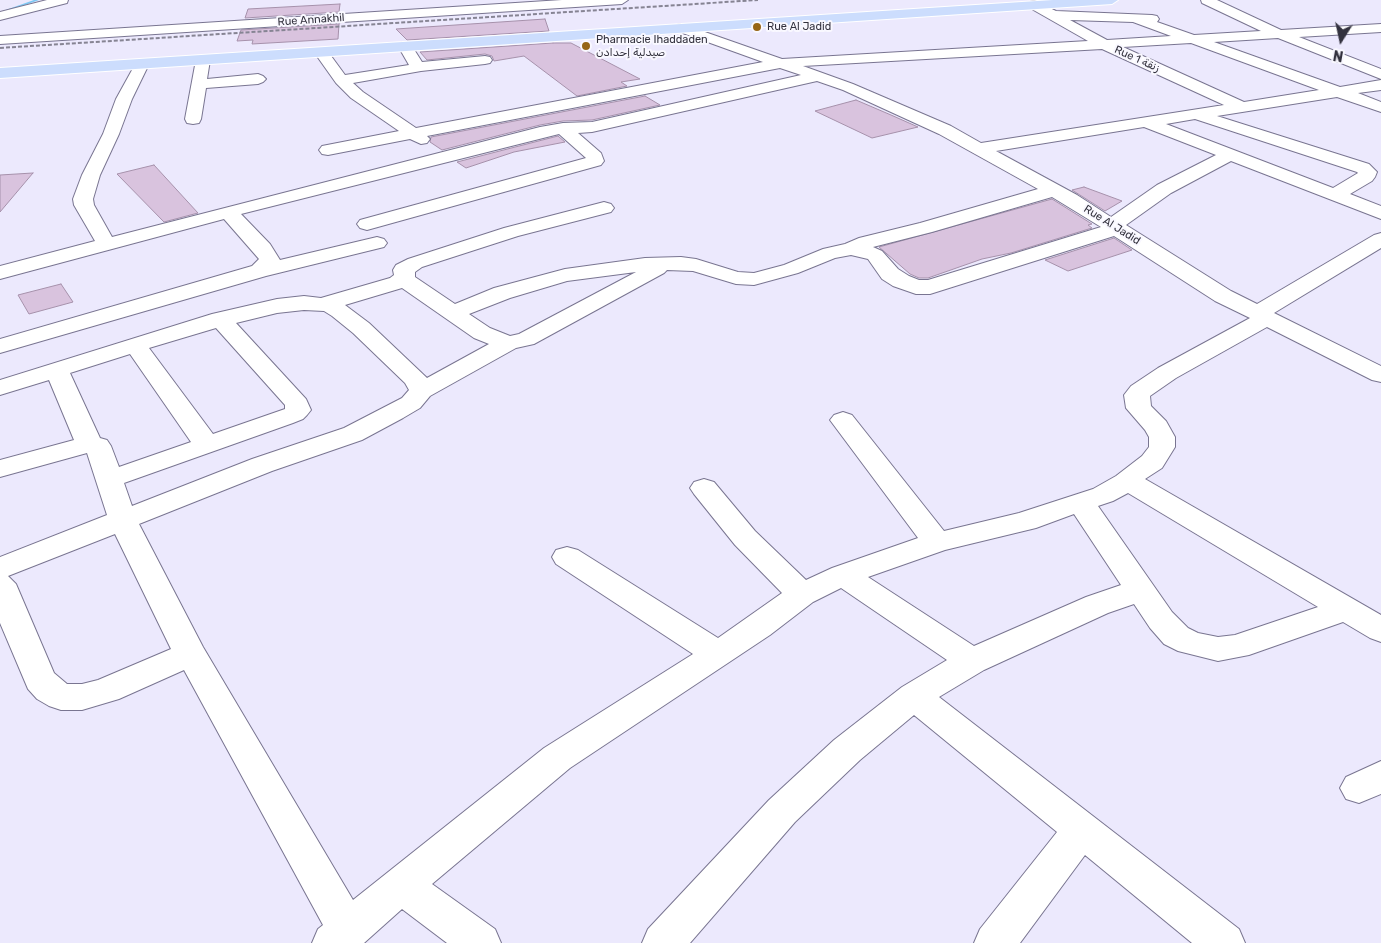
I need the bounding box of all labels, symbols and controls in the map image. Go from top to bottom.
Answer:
street label: Rue Annakhil [277,11,345,29]
north arrow [1316,15,1366,65]
place label: Rue Al Jadid [767,20,831,34]
marker: Rue Al Jadid [751,21,763,33]
place label: Pharmacie Ihaddaden صيدلية إحدادن [596,33,708,59]
marker: Pharmacie Ihaddaden صيدلية إحدادن [580,40,592,52]
street label: Rue 1 زنقة [1112,43,1162,75]
text: N [1332,46,1345,65]
street label: Rue Al Jadid [1081,202,1143,248]

